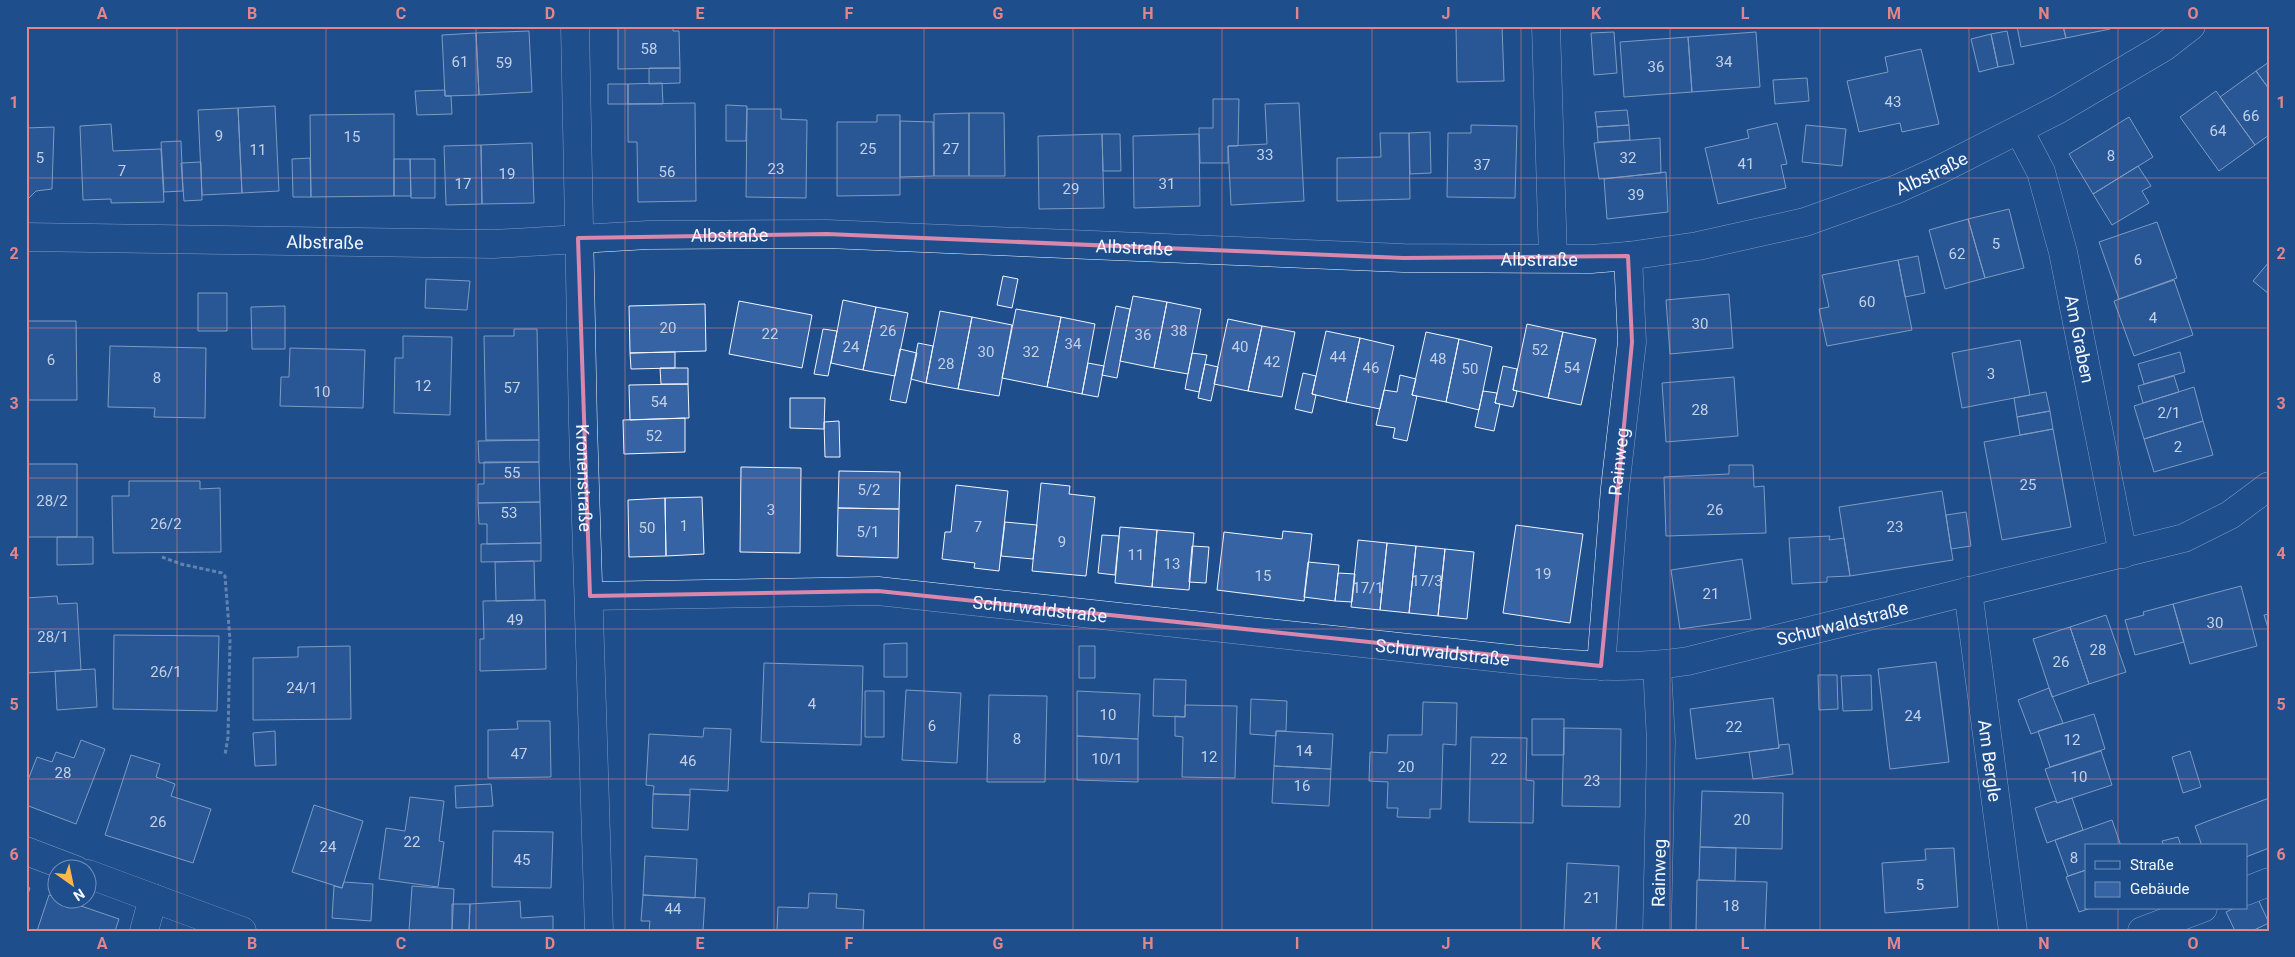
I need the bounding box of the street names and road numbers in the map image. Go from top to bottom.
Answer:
street label: Albstraße [1892,147,1971,199]
street label: Albstraße [691,224,768,245]
street label: Albstraße [286,230,364,253]
street label: Albstraße [1095,235,1173,259]
street label: Albstraße [1501,248,1578,269]
street label: Am Graben [2061,293,2099,385]
street label: Kronenstraße [573,424,597,532]
street label: Rainweg [1604,427,1632,497]
street label: Schurwaldstraße [972,591,1108,626]
street label: Schurwaldstraße [1774,596,1910,649]
street label: Schurwaldstraße [1374,634,1511,669]
street label: Am Bergle [1975,718,2006,803]
street label: Rainweg [1647,839,1669,907]

